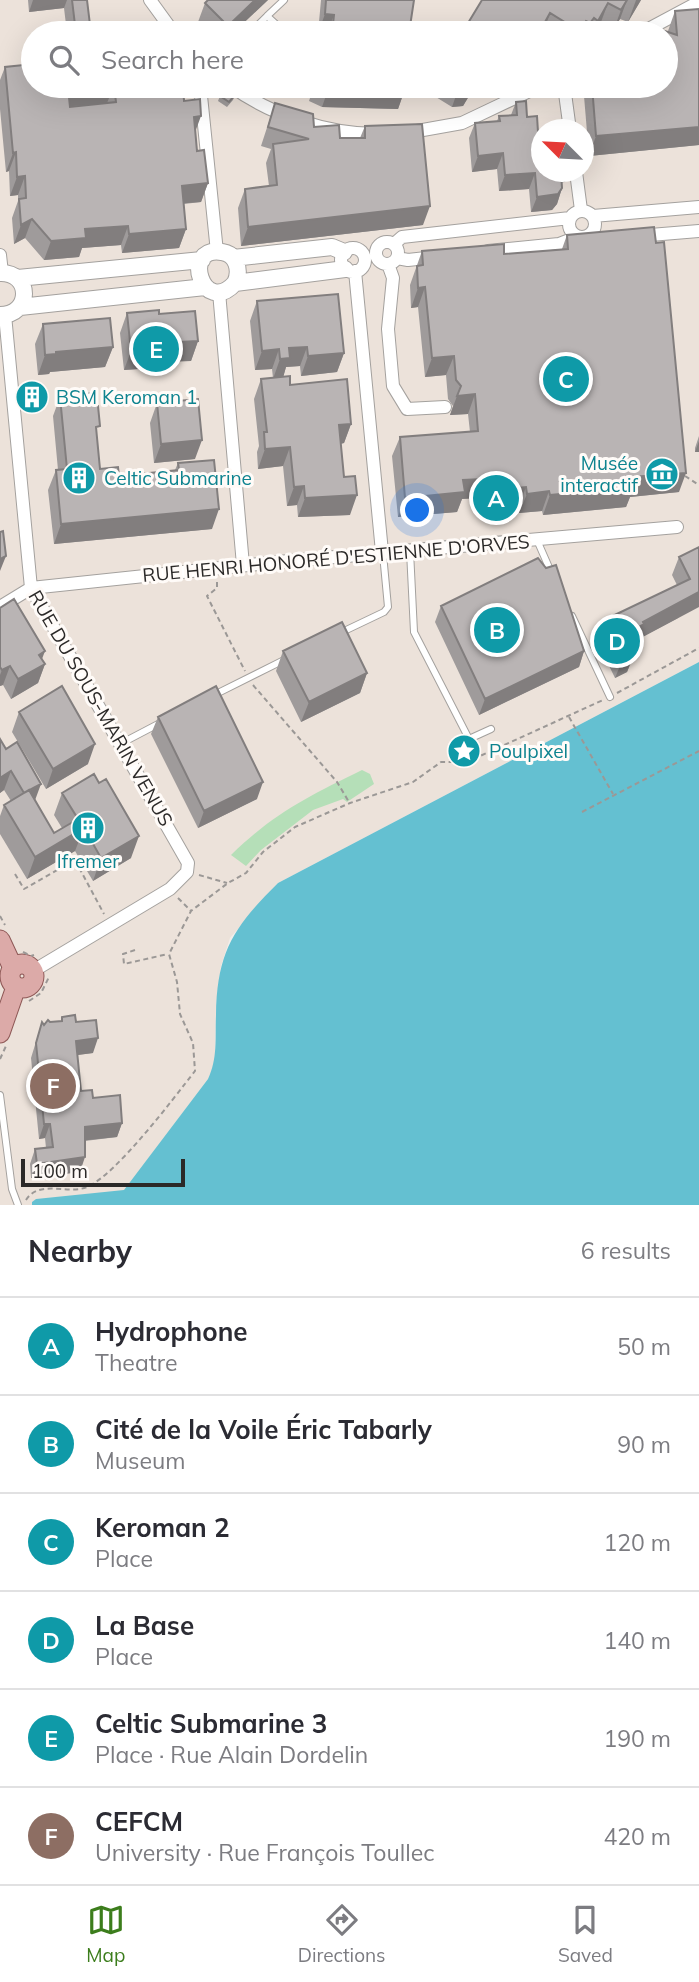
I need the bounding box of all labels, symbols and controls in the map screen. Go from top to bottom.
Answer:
search box [21,21,678,98]
icon: search [45,41,83,79]
text: Search here [101,43,244,76]
north arrow [531,119,594,182]
pin: E [133,323,179,375]
pin: C [543,353,589,405]
building icon: BSM Keroman 1 [13,378,51,416]
place label: BSM Keroman 1 [56,385,197,409]
place label: Musée interactif [560,451,639,497]
museum icon: Musée interactif [643,455,681,493]
building icon: Celtic Submarine [60,459,98,497]
place label: Celtic Submarine [104,466,252,490]
pin: A [473,472,519,524]
your location [400,493,434,527]
street label: RUE HENRI HONORÉ D'ESTIENNE D'ORVES [141,529,531,587]
street label: RUE DU SOUS-MARIN VENUS [24,586,178,830]
pin: B [474,604,520,656]
pin: D [594,615,640,667]
place icon: Poulpixel [445,732,483,770]
place label: Poulpixel [489,739,568,763]
building icon: Ifremer [69,809,107,847]
place label: Ifremer [57,849,119,873]
pin: F [30,1060,76,1112]
scale bar [21,1156,186,1188]
text: 100 m [32,1159,88,1183]
text: Nearby [28,1232,132,1270]
text: 6 results [581,1236,671,1265]
text: Hydrophone [95,1315,248,1348]
text: A [42,1332,60,1361]
text: 50 m [617,1332,671,1361]
text: Theatre [95,1348,177,1377]
text: Cité de la Voile Éric Tabarly [95,1413,432,1446]
text: B [43,1430,59,1459]
text: 90 m [617,1430,671,1459]
text: Museum [95,1446,185,1475]
text: Keroman 2 [95,1511,230,1544]
text: C [43,1528,59,1557]
text: 120 m [603,1528,671,1557]
text: Place [95,1544,153,1573]
text: La Base [95,1609,194,1642]
text: D [42,1626,60,1655]
text: 140 m [603,1626,671,1655]
text: Place [95,1642,153,1671]
text: Celtic Submarine 3 [95,1707,327,1740]
text: E [44,1724,58,1753]
text: 190 m [603,1724,671,1753]
text: Place · Rue Alain Dordelin [95,1740,368,1769]
text: CEFCM [95,1805,183,1838]
text: F [44,1822,58,1851]
text: 420 m [603,1822,671,1851]
text: University · Rue François Toullec [95,1838,435,1867]
tab: Map [86,1901,125,1967]
tab: Directions [298,1901,386,1967]
tab: Saved [558,1901,613,1967]

